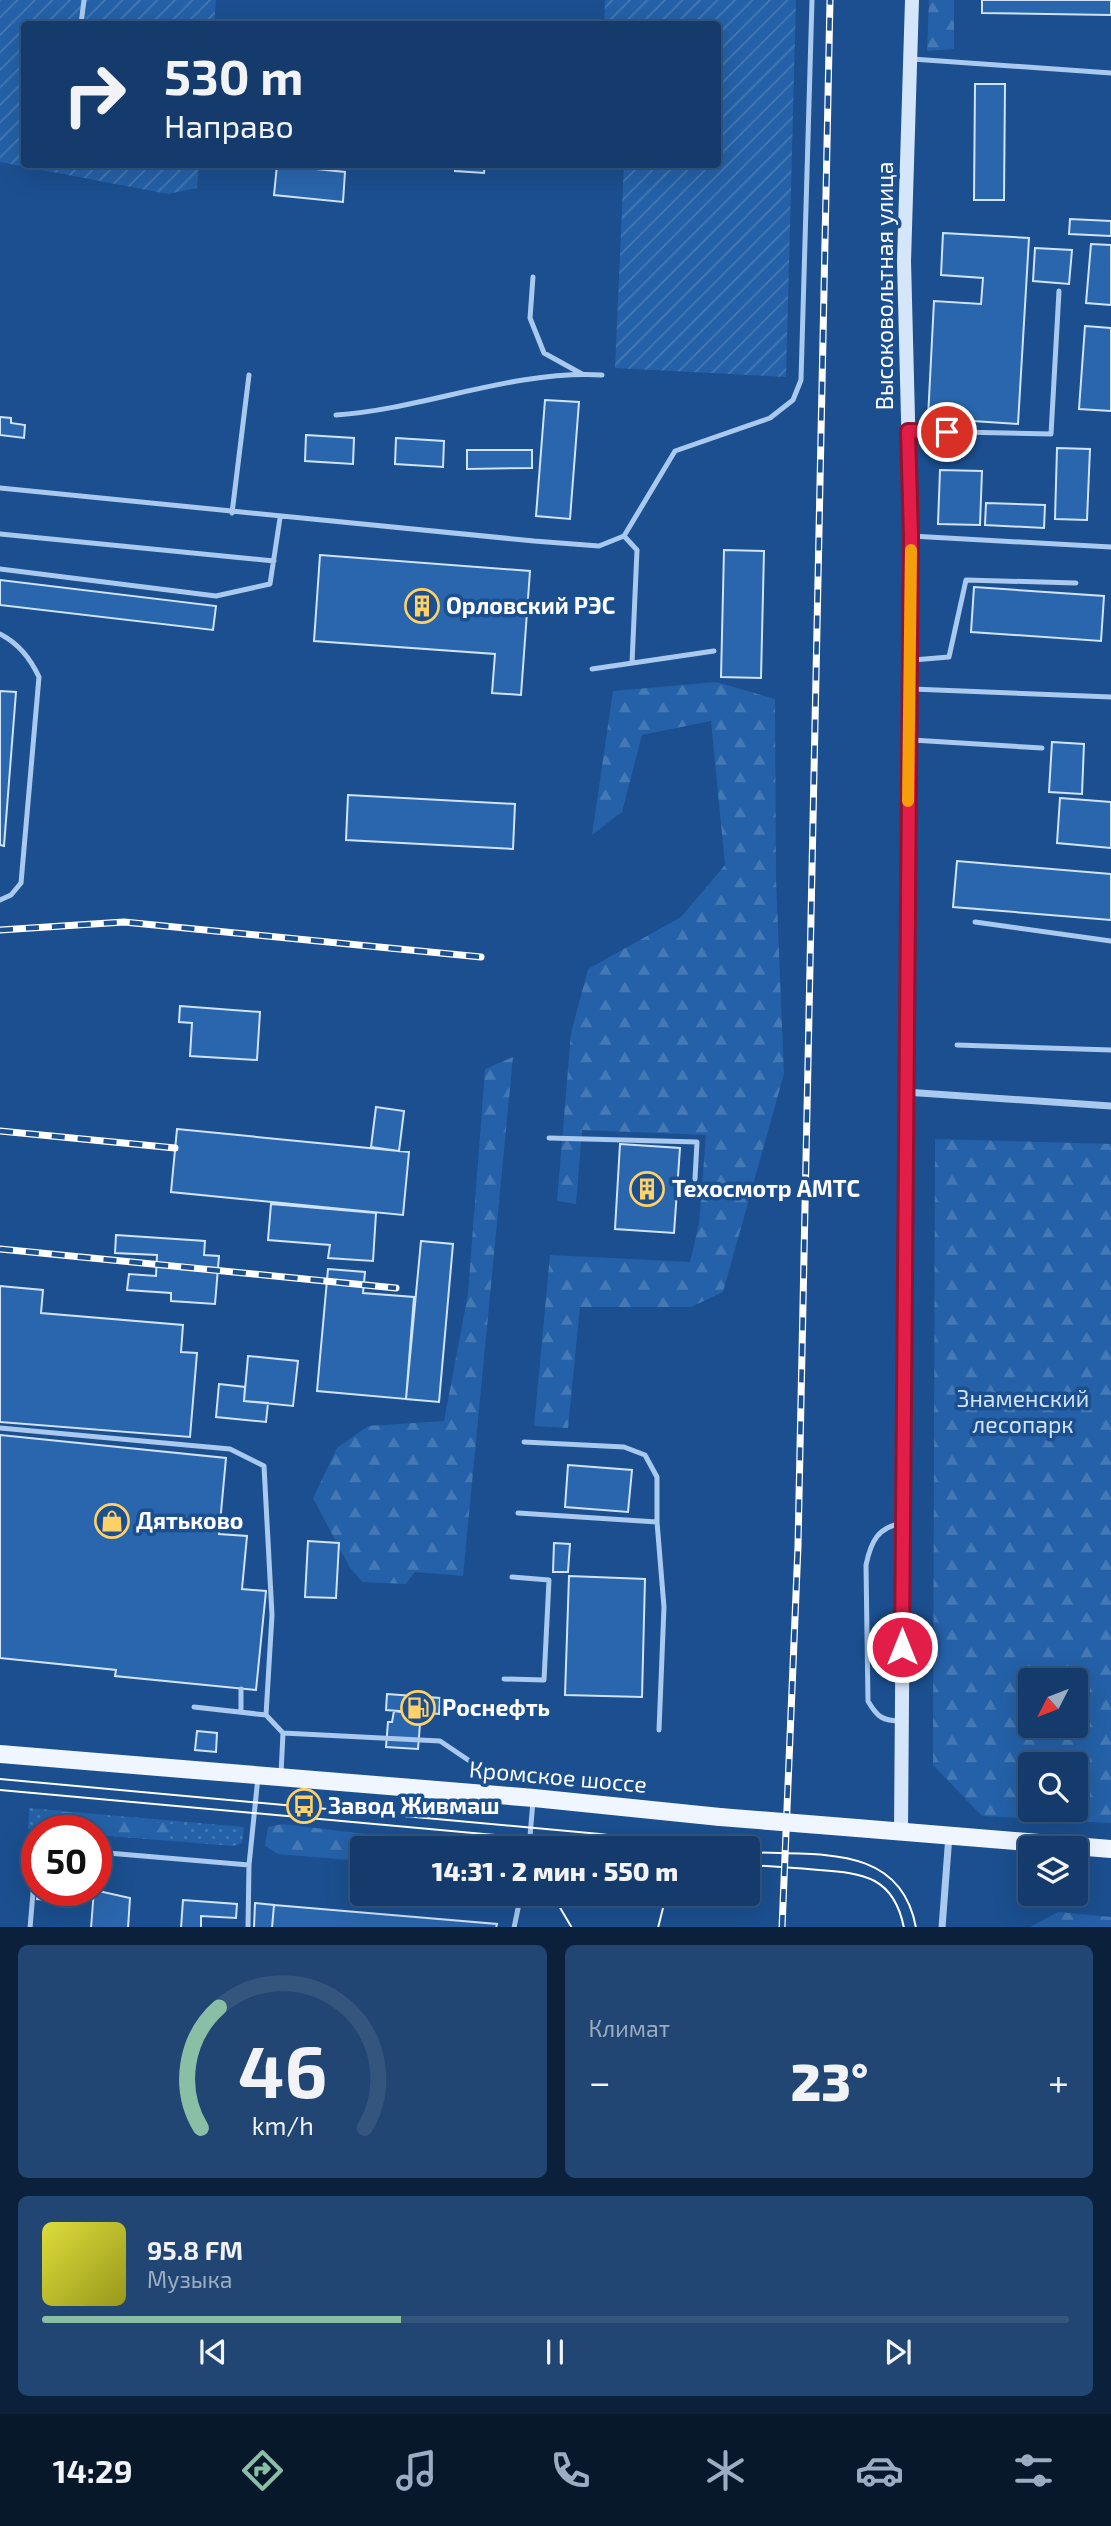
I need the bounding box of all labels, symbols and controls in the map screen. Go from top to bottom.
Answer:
text: 530 m [164,46,304,105]
icon: right [49,49,140,140]
text: Направо [164,106,294,144]
street label: Высоковольтная улица [870,162,899,410]
pin [917,402,977,462]
icon: arrive [928,413,966,451]
building icon: Орловский РЭС [403,587,441,625]
place label: Орловский РЭС [446,591,615,619]
building icon: Техосмотр АМТС [628,1170,666,1208]
place label: Техосмотр АМТС [672,1174,860,1202]
park label: Знаменский лесопарк [957,1384,1089,1438]
shop icon: Дятьково [93,1502,131,1540]
place label: Дятьково [136,1506,243,1534]
position arrow [865,1610,939,1684]
north arrow [1018,1668,1088,1738]
map controls [1018,1668,1088,1906]
fuel station icon: Роснефть [399,1689,437,1727]
place label: Роснефть [442,1693,550,1721]
button: search [1018,1752,1088,1822]
street label: Кромское шоссе [468,1754,648,1798]
bus stop icon: Завод Живмаш [285,1787,323,1825]
place label: Завод Живмаш [328,1791,500,1819]
speed limit sign: 50 [21,1815,112,1906]
button: layers [1018,1836,1088,1906]
text: 14:31 · 2 мин · 550 m [432,1855,678,1886]
text: Климат [589,2014,670,2042]
text: 46 [238,2025,327,2113]
text: 23° [790,2049,868,2111]
text: − [589,2058,611,2104]
text: + [1048,2058,1069,2104]
text: km/h [251,2109,313,2139]
text: 95.8 FM [147,2234,243,2265]
text: Музыка [147,2265,232,2293]
icon: previous [194,2333,232,2371]
icon: pause [536,2333,574,2371]
icon: next [879,2333,917,2371]
icon: directions [238,2446,287,2495]
icon: music [392,2446,441,2495]
icon: phone [546,2446,595,2495]
icon: climate [701,2446,750,2495]
icon: car [855,2446,904,2495]
icon: filters [1009,2446,1058,2495]
text: 14:29 [53,2451,133,2489]

